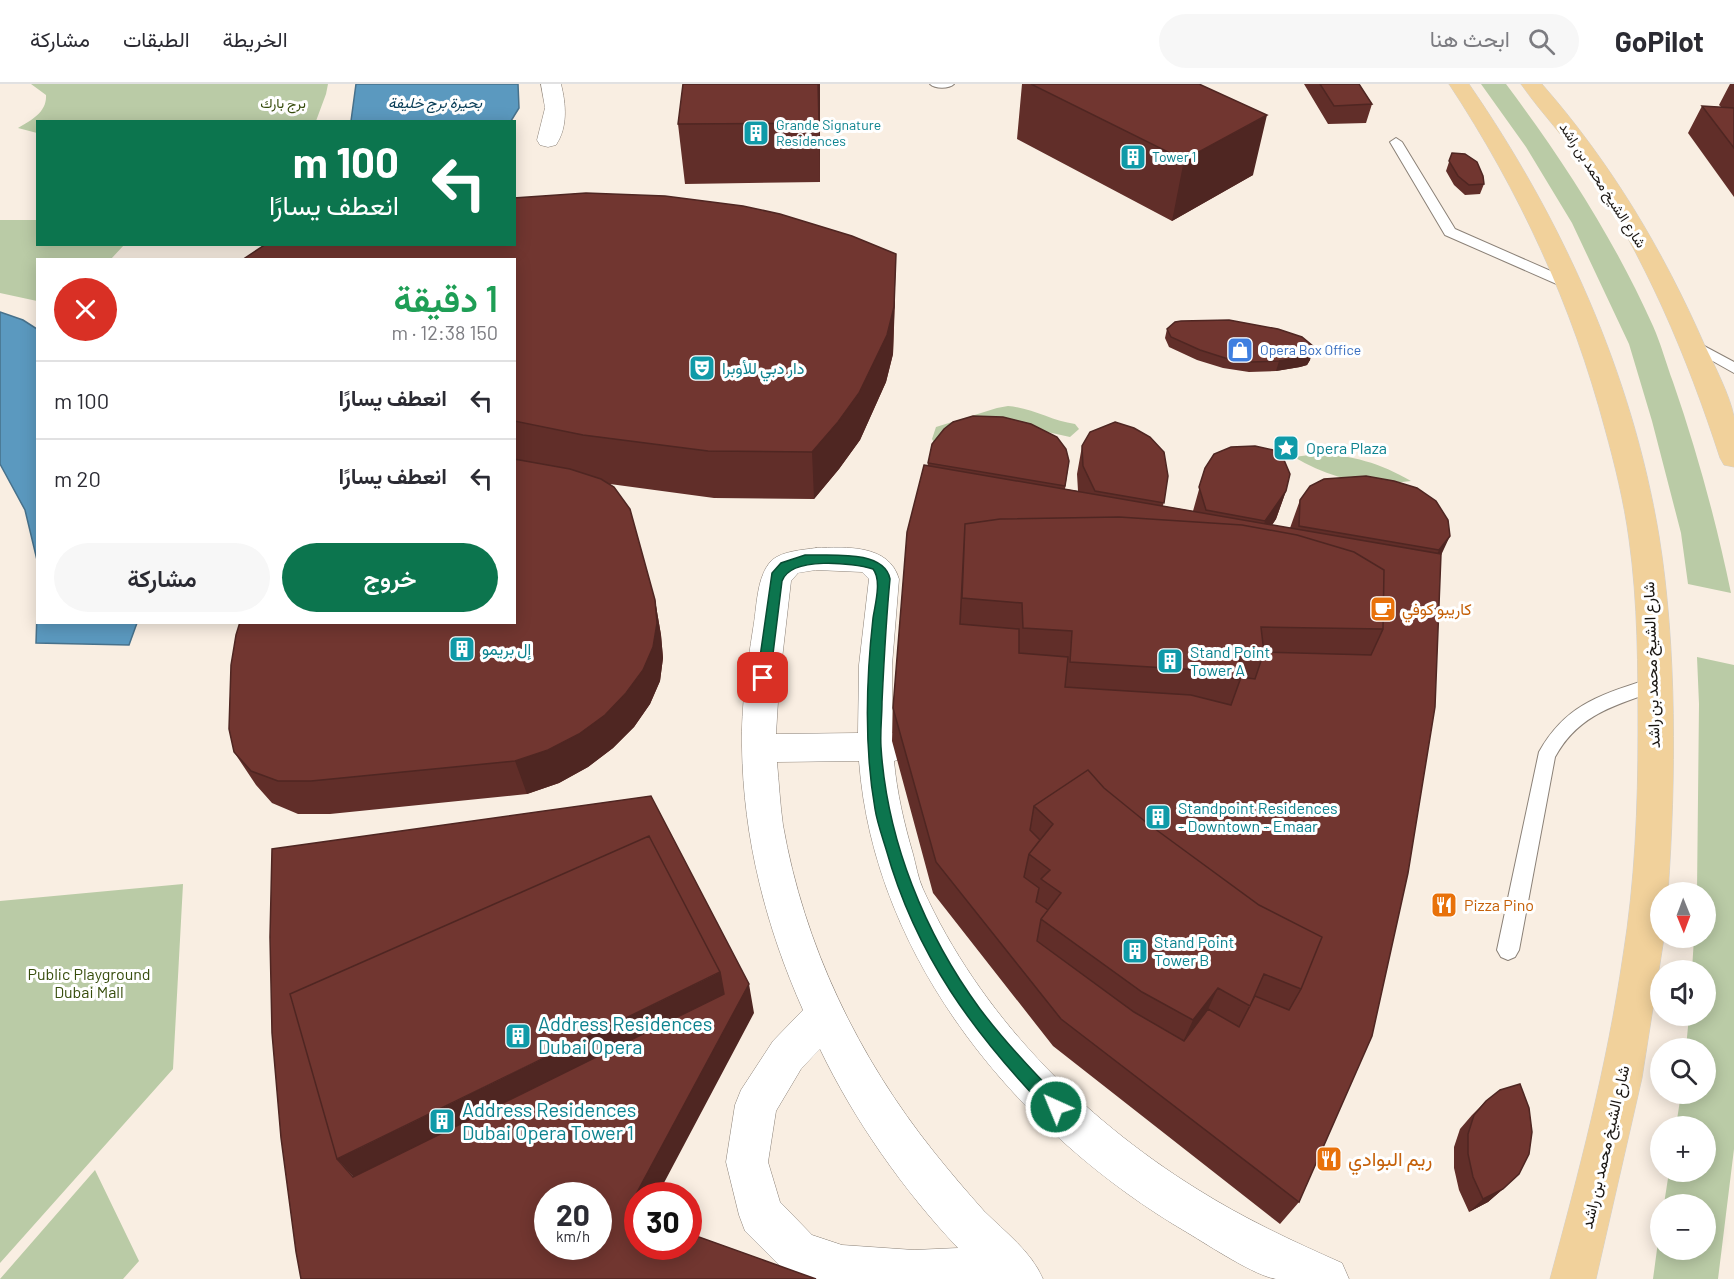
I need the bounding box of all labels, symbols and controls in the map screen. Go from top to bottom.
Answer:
search box [1159,14,1579,68]
text: GoPilot [1615,24,1704,58]
text: ابحث هنا [1430,25,1510,51]
icon: search [1525,25,1558,58]
text: مشاركة [30,26,90,51]
text: الطبقات [123,26,190,51]
text: الخريطة [223,26,288,51]
water label: بحيرة برج خليفة [388,93,482,114]
park label: برج بارك [260,94,306,114]
place label: Grande Signature Residences [776,116,881,149]
building icon: Grande Signature Residences [741,118,771,148]
street label: شارع الشيخ محمد بن راشد [1554,119,1650,252]
text: 100 m [293,136,399,186]
building icon: Tower 1 [1118,142,1148,172]
icon: left [420,144,498,222]
place label: Tower 1 [1152,148,1196,165]
text: انعطف يسارًا [269,188,399,220]
text: 1 دقيقة [394,276,498,319]
button: close [54,278,117,341]
text: 150 m · 12:38 [391,320,498,344]
shop icon: Opera Box Office [1225,335,1255,365]
place label: Opera Box Office [1260,341,1361,358]
theatre icon: دار دبي للأوبرا [687,353,717,383]
place label: دار دبي للأوبرا [722,358,804,382]
text: انعطف يسارًا [338,384,447,410]
icon: left [465,384,498,417]
text: 100 m [54,387,109,413]
place icon: Opera Plaza [1271,433,1301,463]
place label: Opera Plaza [1306,438,1387,457]
text: انعطف يسارًا [338,462,447,488]
icon: left [465,462,498,495]
text: 20 m [54,465,101,491]
button: مشاركة [54,543,270,612]
button: خروج [282,543,498,612]
street label: شارع الشيخ محمد بن راشد [1638,581,1666,749]
cafe icon: كاريبو كوفي [1368,594,1398,624]
place label: كاريبو كوفي [1402,599,1472,623]
building icon: إل بريمو [447,634,477,664]
place label: إل بريمو [482,639,532,660]
place label: Stand Point Tower A [1190,642,1270,679]
building icon: Stand Point Tower A [1155,646,1185,676]
pin [737,652,788,703]
icon: arrive [746,661,779,694]
place label: Standpoint Residences - Downtown - Emaar [1178,798,1338,835]
building icon: Standpoint Residences - Downtown - Emaar [1143,802,1173,832]
north arrow [1650,882,1716,948]
map controls [1650,882,1716,1260]
restaurant icon: Pizza Pino [1429,890,1459,920]
place label: Pizza Pino [1464,895,1534,914]
place label: Stand Point Tower B [1154,932,1234,969]
building icon: Stand Point Tower B [1120,936,1150,966]
button: sound [1650,960,1716,1026]
park label: Public Playground Dubai Mall [27,964,151,1001]
place label: Address Residences Dubai Opera [538,1011,712,1058]
building icon: Address Residences Dubai Opera [503,1021,533,1051]
button: search [1650,1038,1716,1104]
street label: شارع الشيخ محمد بن راشد [1576,1063,1635,1231]
position arrow [1024,1075,1088,1139]
place label: Address Residences Dubai Opera Tower 1 [462,1097,636,1144]
building icon: Address Residences Dubai Opera Tower 1 [427,1106,457,1136]
button: + [1650,1116,1716,1182]
restaurant icon: ريم البوادي [1314,1144,1344,1174]
place label: ريم البوادي [1348,1146,1432,1176]
speed limit sign: 30 [624,1182,702,1260]
button: − [1650,1194,1716,1260]
text: 20 [556,1196,590,1232]
text: km/h [556,1227,590,1245]

